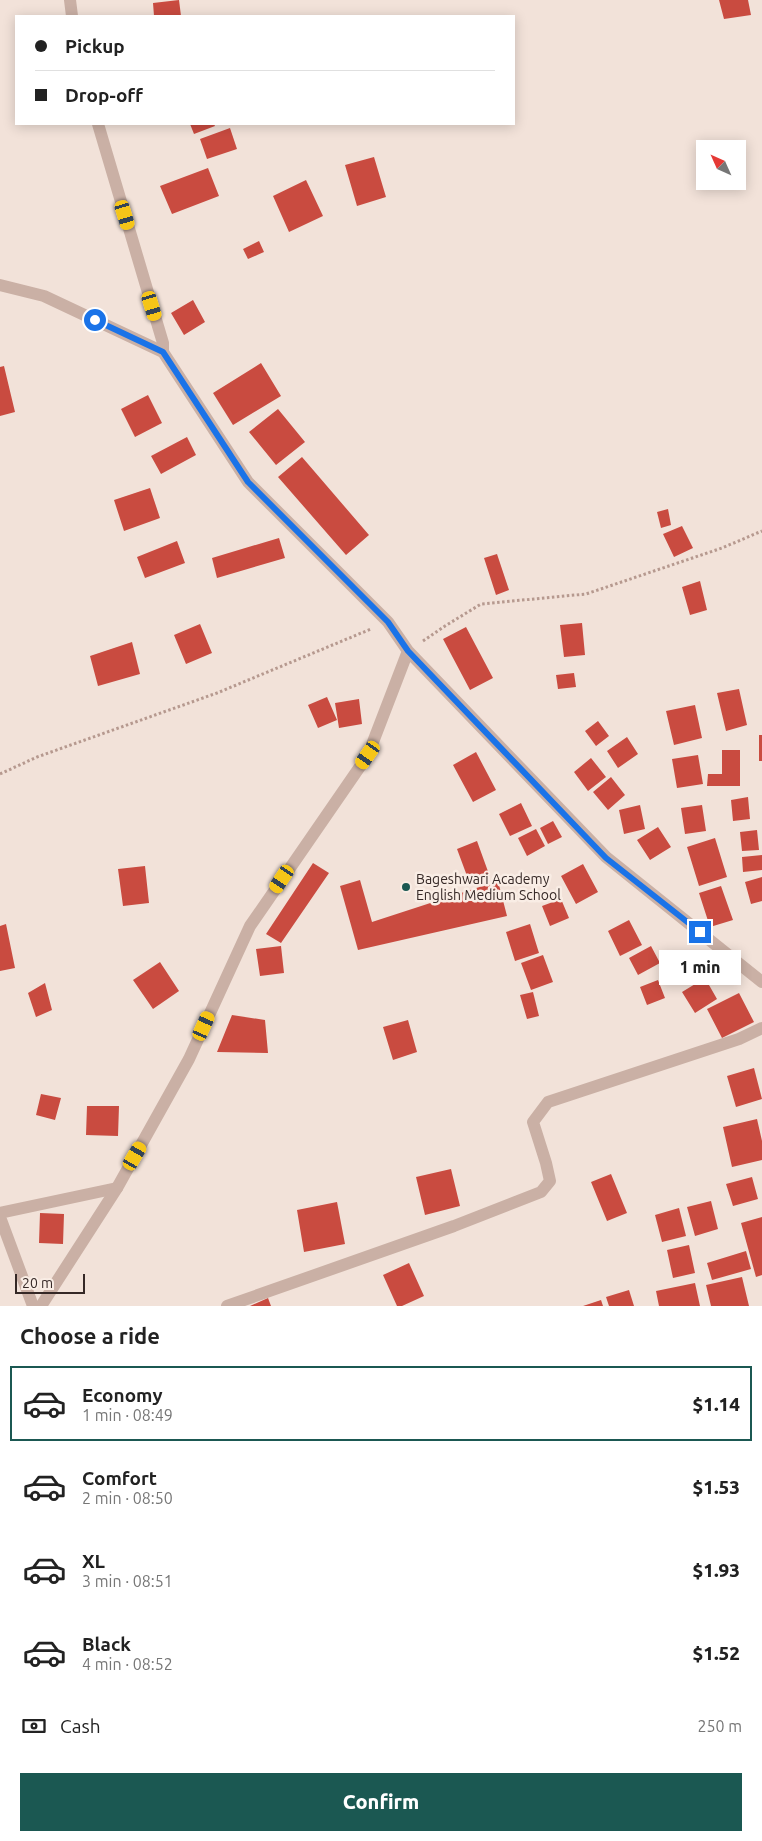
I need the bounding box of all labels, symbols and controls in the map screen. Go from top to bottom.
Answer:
text: Pickup [65,35,125,57]
text: Drop-off [65,84,143,106]
north arrow [696,140,746,190]
map controls [696,140,746,190]
car [113,198,136,232]
car [140,289,163,323]
route start [84,309,106,331]
car [353,738,382,772]
car [267,862,296,896]
place label: Bageshwari Academy English Medium School [416,871,561,903]
marker: Bageshwari Academy English Medium School [400,881,412,893]
route end [689,921,711,943]
callout: 1 min [659,950,741,984]
text: 1 min [680,958,720,976]
car [191,1009,216,1043]
car [121,1139,148,1173]
scale bar [15,1271,85,1294]
text: 20 m [22,1275,53,1291]
text: Choose a ride [20,1323,160,1348]
icon: car [22,1381,67,1426]
text: Economy [82,1384,163,1406]
text: $1.14 [692,1393,740,1415]
text: 1 min · 08:49 [82,1406,173,1424]
icon: car [22,1464,67,1509]
text: Comfort [82,1467,157,1489]
text: $1.53 [692,1476,740,1498]
text: 2 min · 08:50 [82,1489,173,1507]
icon: car [22,1547,67,1592]
text: XL [82,1550,105,1572]
text: $1.93 [692,1559,740,1581]
text: 3 min · 08:51 [82,1572,173,1590]
icon: car [22,1630,67,1675]
text: Black [82,1633,131,1655]
text: $1.52 [692,1642,740,1664]
text: 4 min · 08:52 [82,1655,173,1673]
icon: cash [20,1712,48,1740]
text: Cash [60,1715,101,1737]
text: 250 m [697,1717,742,1735]
button: Confirm [20,1773,742,1831]

